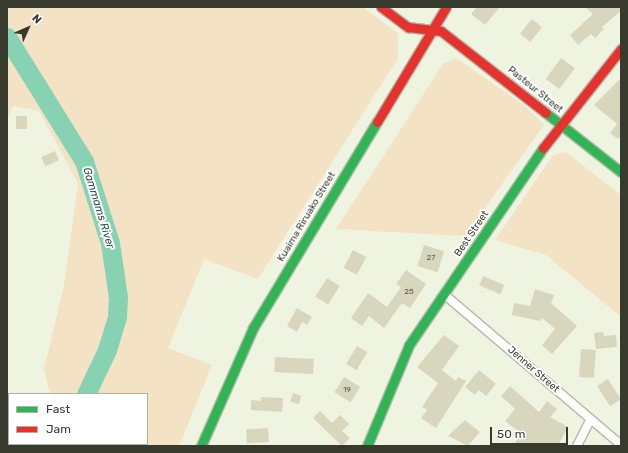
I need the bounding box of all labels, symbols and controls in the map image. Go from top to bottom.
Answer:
north arrow [8,8,48,48]
text: N [29,12,44,27]
street label: Pasteur Street [505,64,565,116]
water label: Gammams River [79,166,117,250]
street label: Kuaima Riruako Street [275,170,339,264]
street label: Best Street [452,209,492,259]
house number: 27 [427,253,435,263]
house number: 25 [404,287,414,297]
street label: Jenner Street [505,344,561,396]
house number: 19 [343,385,351,395]
legend [8,393,148,445]
text: Fast [46,402,70,416]
scale bar [492,419,570,445]
text: Jam [46,422,71,436]
text: 50 m [497,427,525,441]

